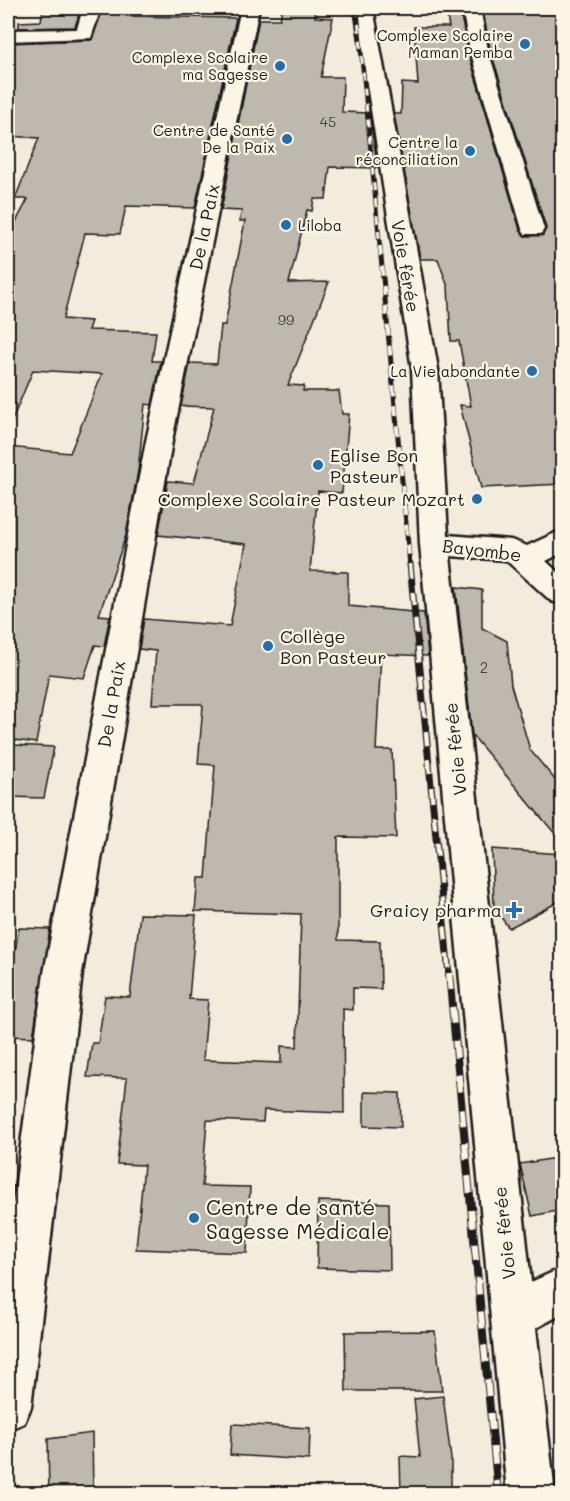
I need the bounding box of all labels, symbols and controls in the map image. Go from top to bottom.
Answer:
place label: Complexe Scolaire Maman Pemba [377,25,513,62]
marker: Complexe Scolaire Maman Pemba [518,37,532,51]
place label: Complexe Scolaire ma Sagesse [132,47,268,84]
marker: Complexe Scolaire ma Sagesse [273,59,287,73]
house number: 45 [320,112,336,131]
place label: Centre de Santé De la Paix [153,120,275,157]
marker: Centre de Santé De la Paix [280,132,294,146]
place label: Centre la réconciliation [356,132,458,169]
marker: Centre la réconciliation [463,144,477,158]
street label: De la Paix [183,182,225,272]
place label: Liloba [298,215,342,235]
marker: Liloba [279,218,293,232]
street label: Voie férée [386,218,426,314]
house number: 99 [278,310,294,329]
place label: La Vie abondante [390,361,520,381]
marker: La Vie abondante [525,364,539,378]
place label: Eglise Bon Pasteur [330,443,418,488]
marker: Eglise Bon Pasteur [311,458,325,472]
place label: Complexe Scolaire Pasteur Mozart [158,487,465,511]
marker: Complexe Scolaire Pasteur Mozart [470,492,484,506]
street label: Bayombe [441,533,523,567]
place label: Collège Bon Pasteur [280,624,387,669]
marker: Collège Bon Pasteur [261,639,275,653]
house number: 2 [480,657,488,677]
street label: De la Paix [92,659,130,749]
street label: Voie férée [438,701,472,797]
place label: Graicy pharma [370,898,502,922]
marker: Graicy pharma [507,903,521,917]
street label: Voie férée [487,1185,521,1281]
place label: Centre de santé Sagesse Médicale [206,1193,389,1244]
marker: Centre de santé Sagesse Médicale [187,1211,201,1225]

